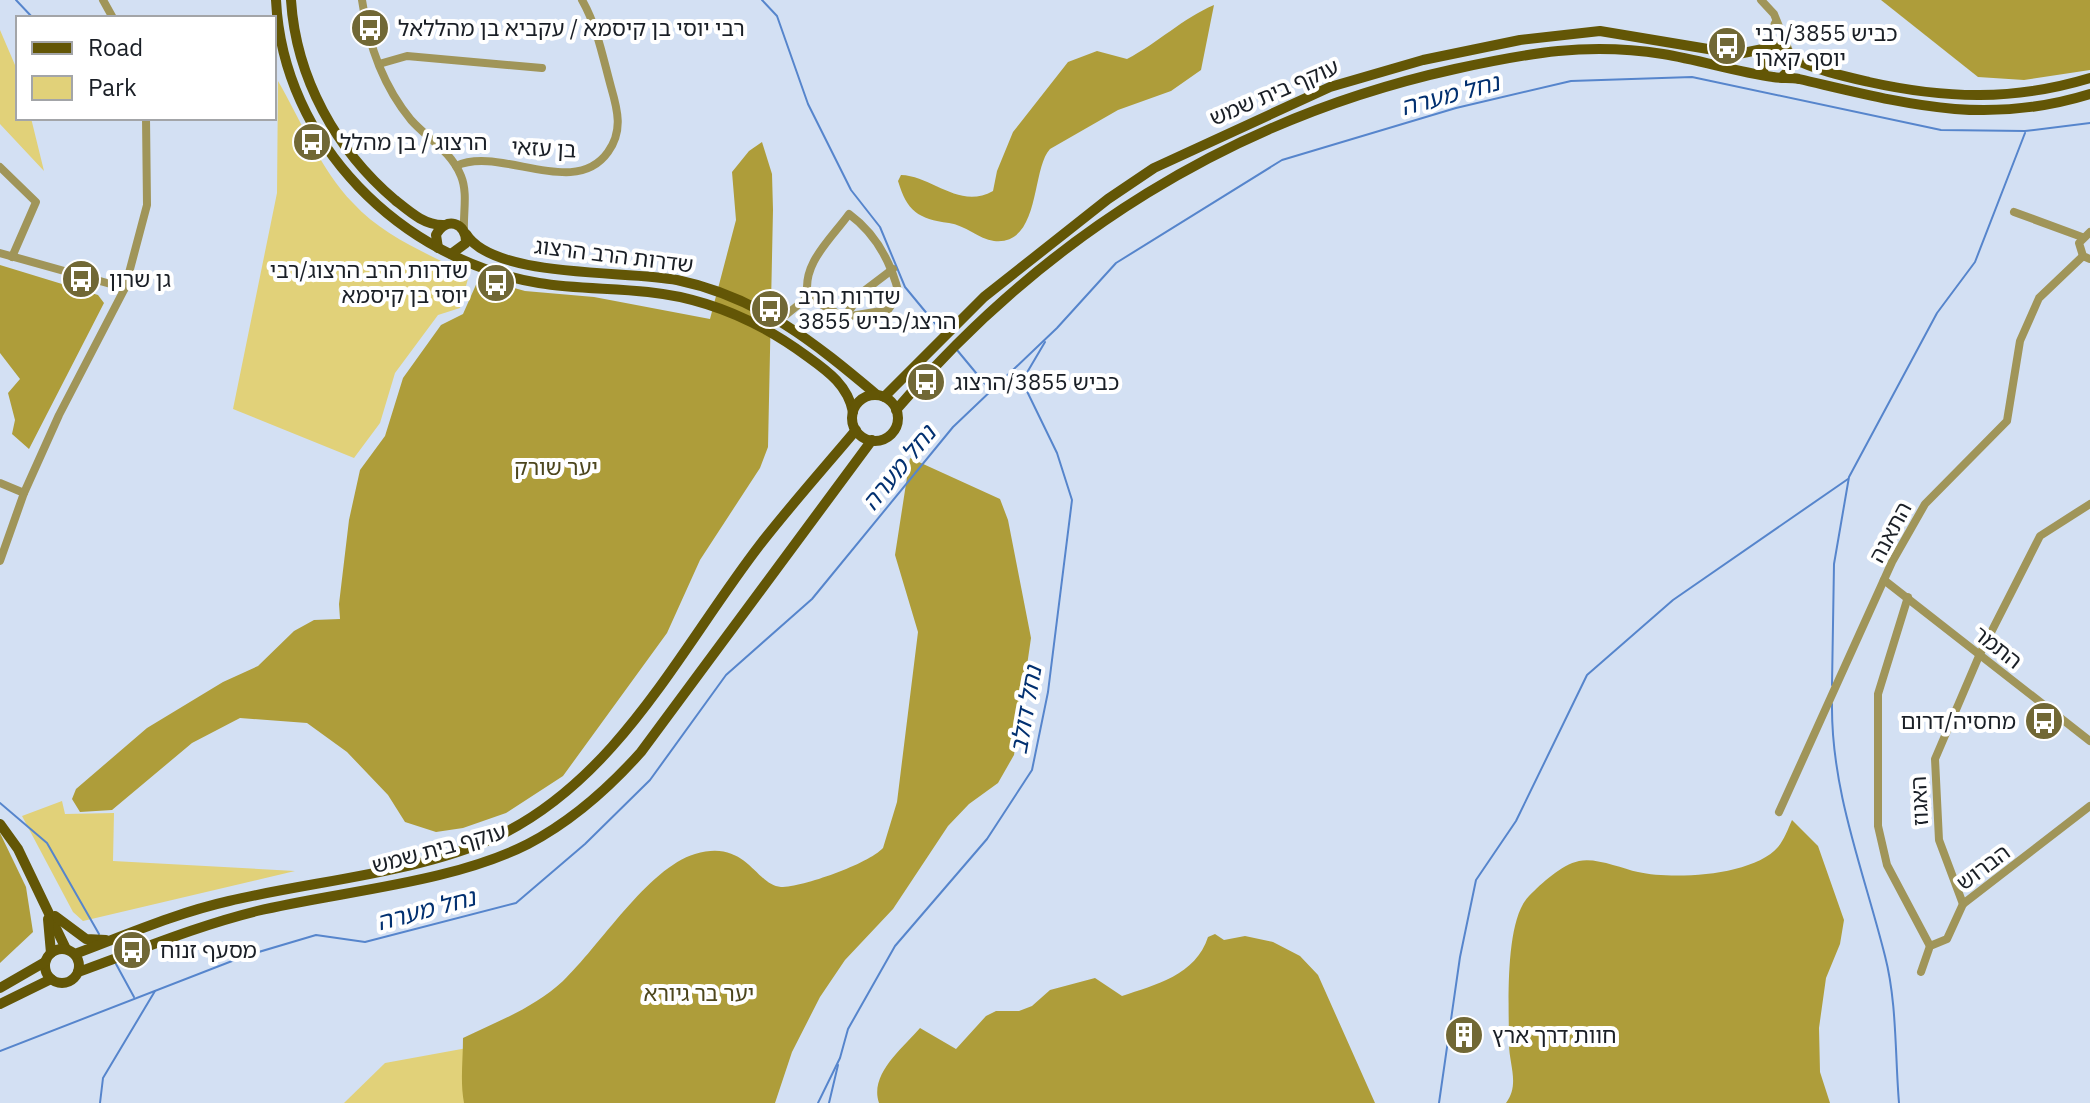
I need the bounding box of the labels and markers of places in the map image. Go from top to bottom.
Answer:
bus stop icon: רבי יוסי בן קיסמא / עקביא בן מהללאל [349,7,391,49]
place label: רבי יוסי בן קיסמא / עקביא בן מהללאל [398,13,745,42]
place label: כביש 3855/רבי יוסף קארו [1755,18,1898,72]
bus stop icon: כביש 3855/רבי יוסף קארו [1706,25,1748,67]
bus stop icon: הרצוג / בן מהלל [291,121,333,163]
place label: הרצוג / בן מהלל [340,127,488,156]
place label: שדרות הרב הרצוג/רבי יוסי בן קיסמא [270,255,468,309]
bus stop icon: גן שרון [60,258,102,300]
bus stop icon: שדרות הרב הרצוג/רבי יוסי בן קיסמא [475,262,517,304]
place label: גן שרון [109,264,171,293]
place label: שדרות הרב הרצג/כביש 3855 [798,281,957,335]
bus stop icon: שדרות הרב הרצג/כביש 3855 [749,288,791,330]
bus stop icon: כביש 3855/הרצוג [905,361,947,403]
place label: כביש 3855/הרצוג [954,367,1119,396]
bus stop icon: מחסיה/דרום [2023,700,2065,742]
place label: מחסיה/דרום [1900,706,2016,735]
bus stop icon: מסעף זנוח [111,929,153,971]
place label: מסעף זנוח [160,935,257,964]
building icon: חוות דרך ארץ [1443,1014,1485,1056]
place label: חוות דרך ארץ [1492,1020,1617,1049]

